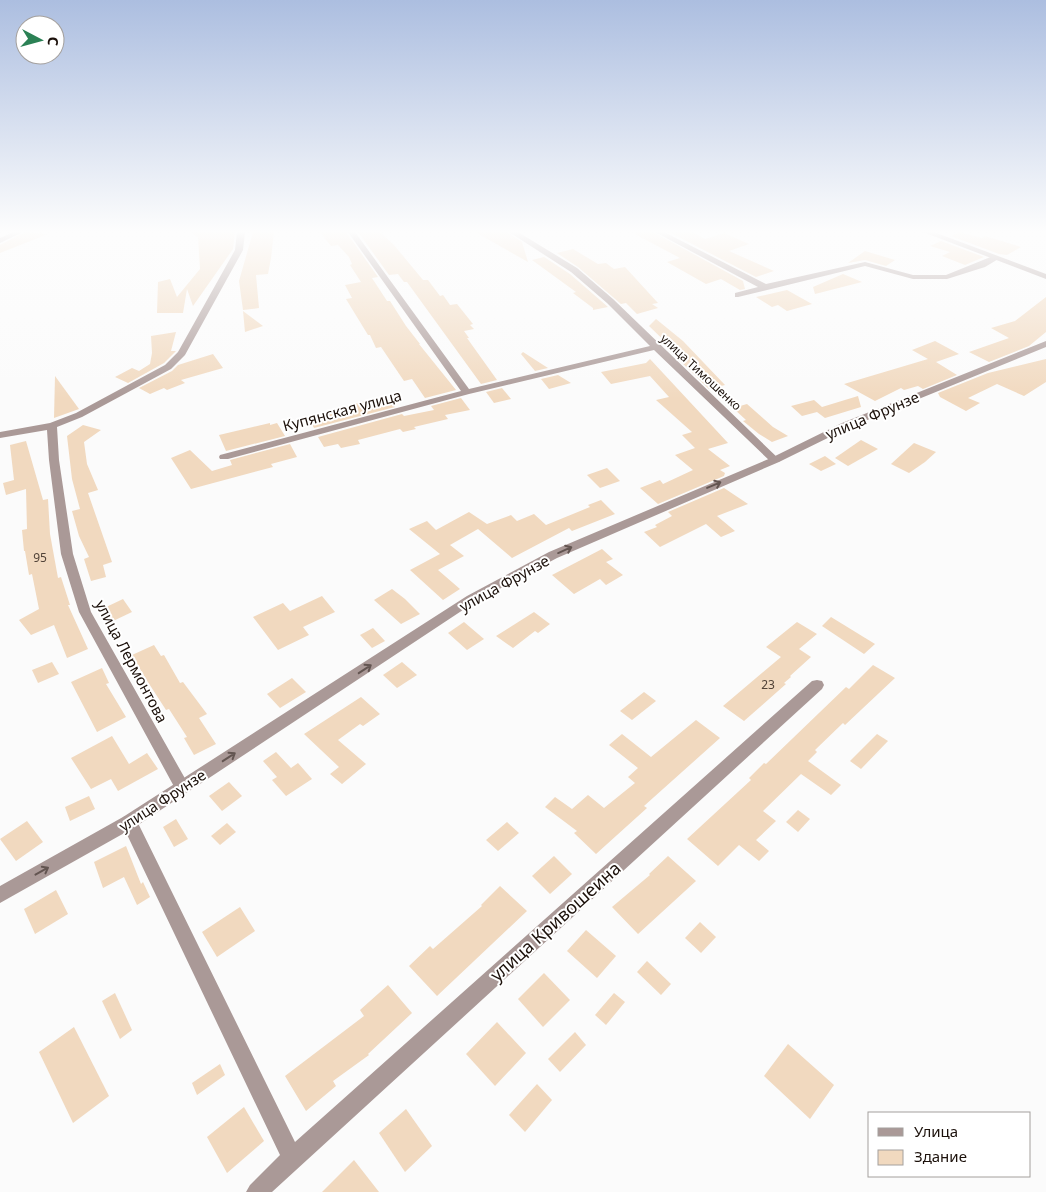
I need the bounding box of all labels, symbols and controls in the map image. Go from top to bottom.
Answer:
north arrow [15,15,65,65]
text: С [44,36,63,47]
street label: улица Тимошенко [657,330,745,414]
street label: Купянская улица [280,385,404,435]
street label: улица Фрунзе [822,386,922,444]
one-way arrow [706,480,721,490]
one-way arrow [557,544,572,554]
house number: 95 [33,549,47,566]
street label: улица Фрунзе [456,550,552,616]
street label: улица Лермонтова [91,596,173,726]
one-way arrow [358,663,372,674]
house number: 23 [761,676,775,693]
one-way arrow [221,752,235,762]
street label: улица Фрунзе [115,764,209,836]
street label: улица Кривошеина [484,856,626,986]
one-way arrow [35,865,49,875]
legend [868,1112,1031,1177]
text: Улица [914,1121,958,1141]
text: Здание [914,1146,967,1166]

